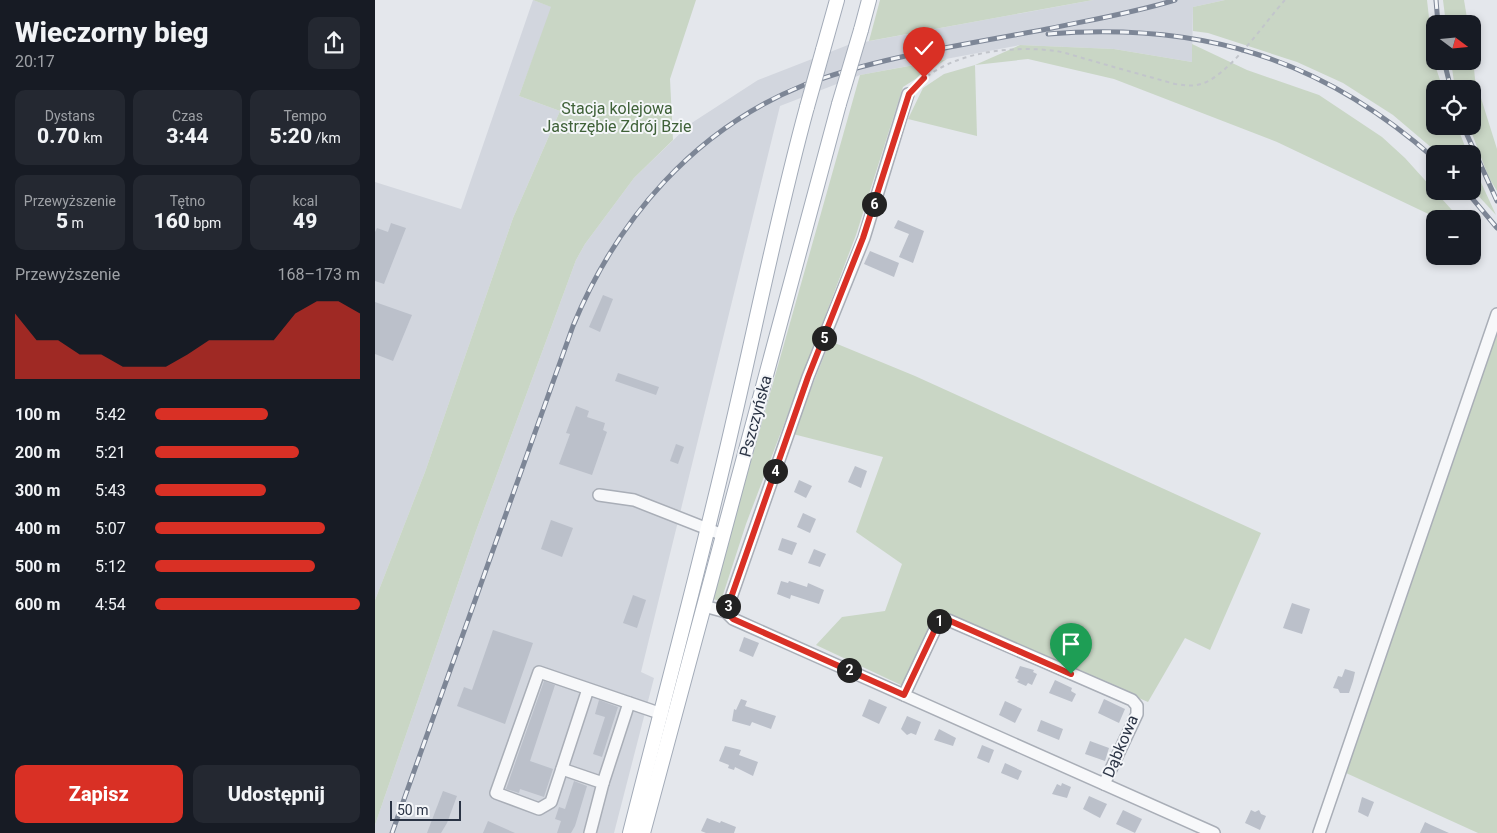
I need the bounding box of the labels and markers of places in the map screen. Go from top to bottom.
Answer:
pin [903,27,945,78]
pin: 6 [861,192,887,216]
pin: 5 [811,326,837,350]
pin: 4 [763,458,787,484]
pin: 3 [715,594,741,618]
pin: 1 [927,608,951,634]
pin [1050,623,1092,674]
pin: 2 [837,658,861,682]

